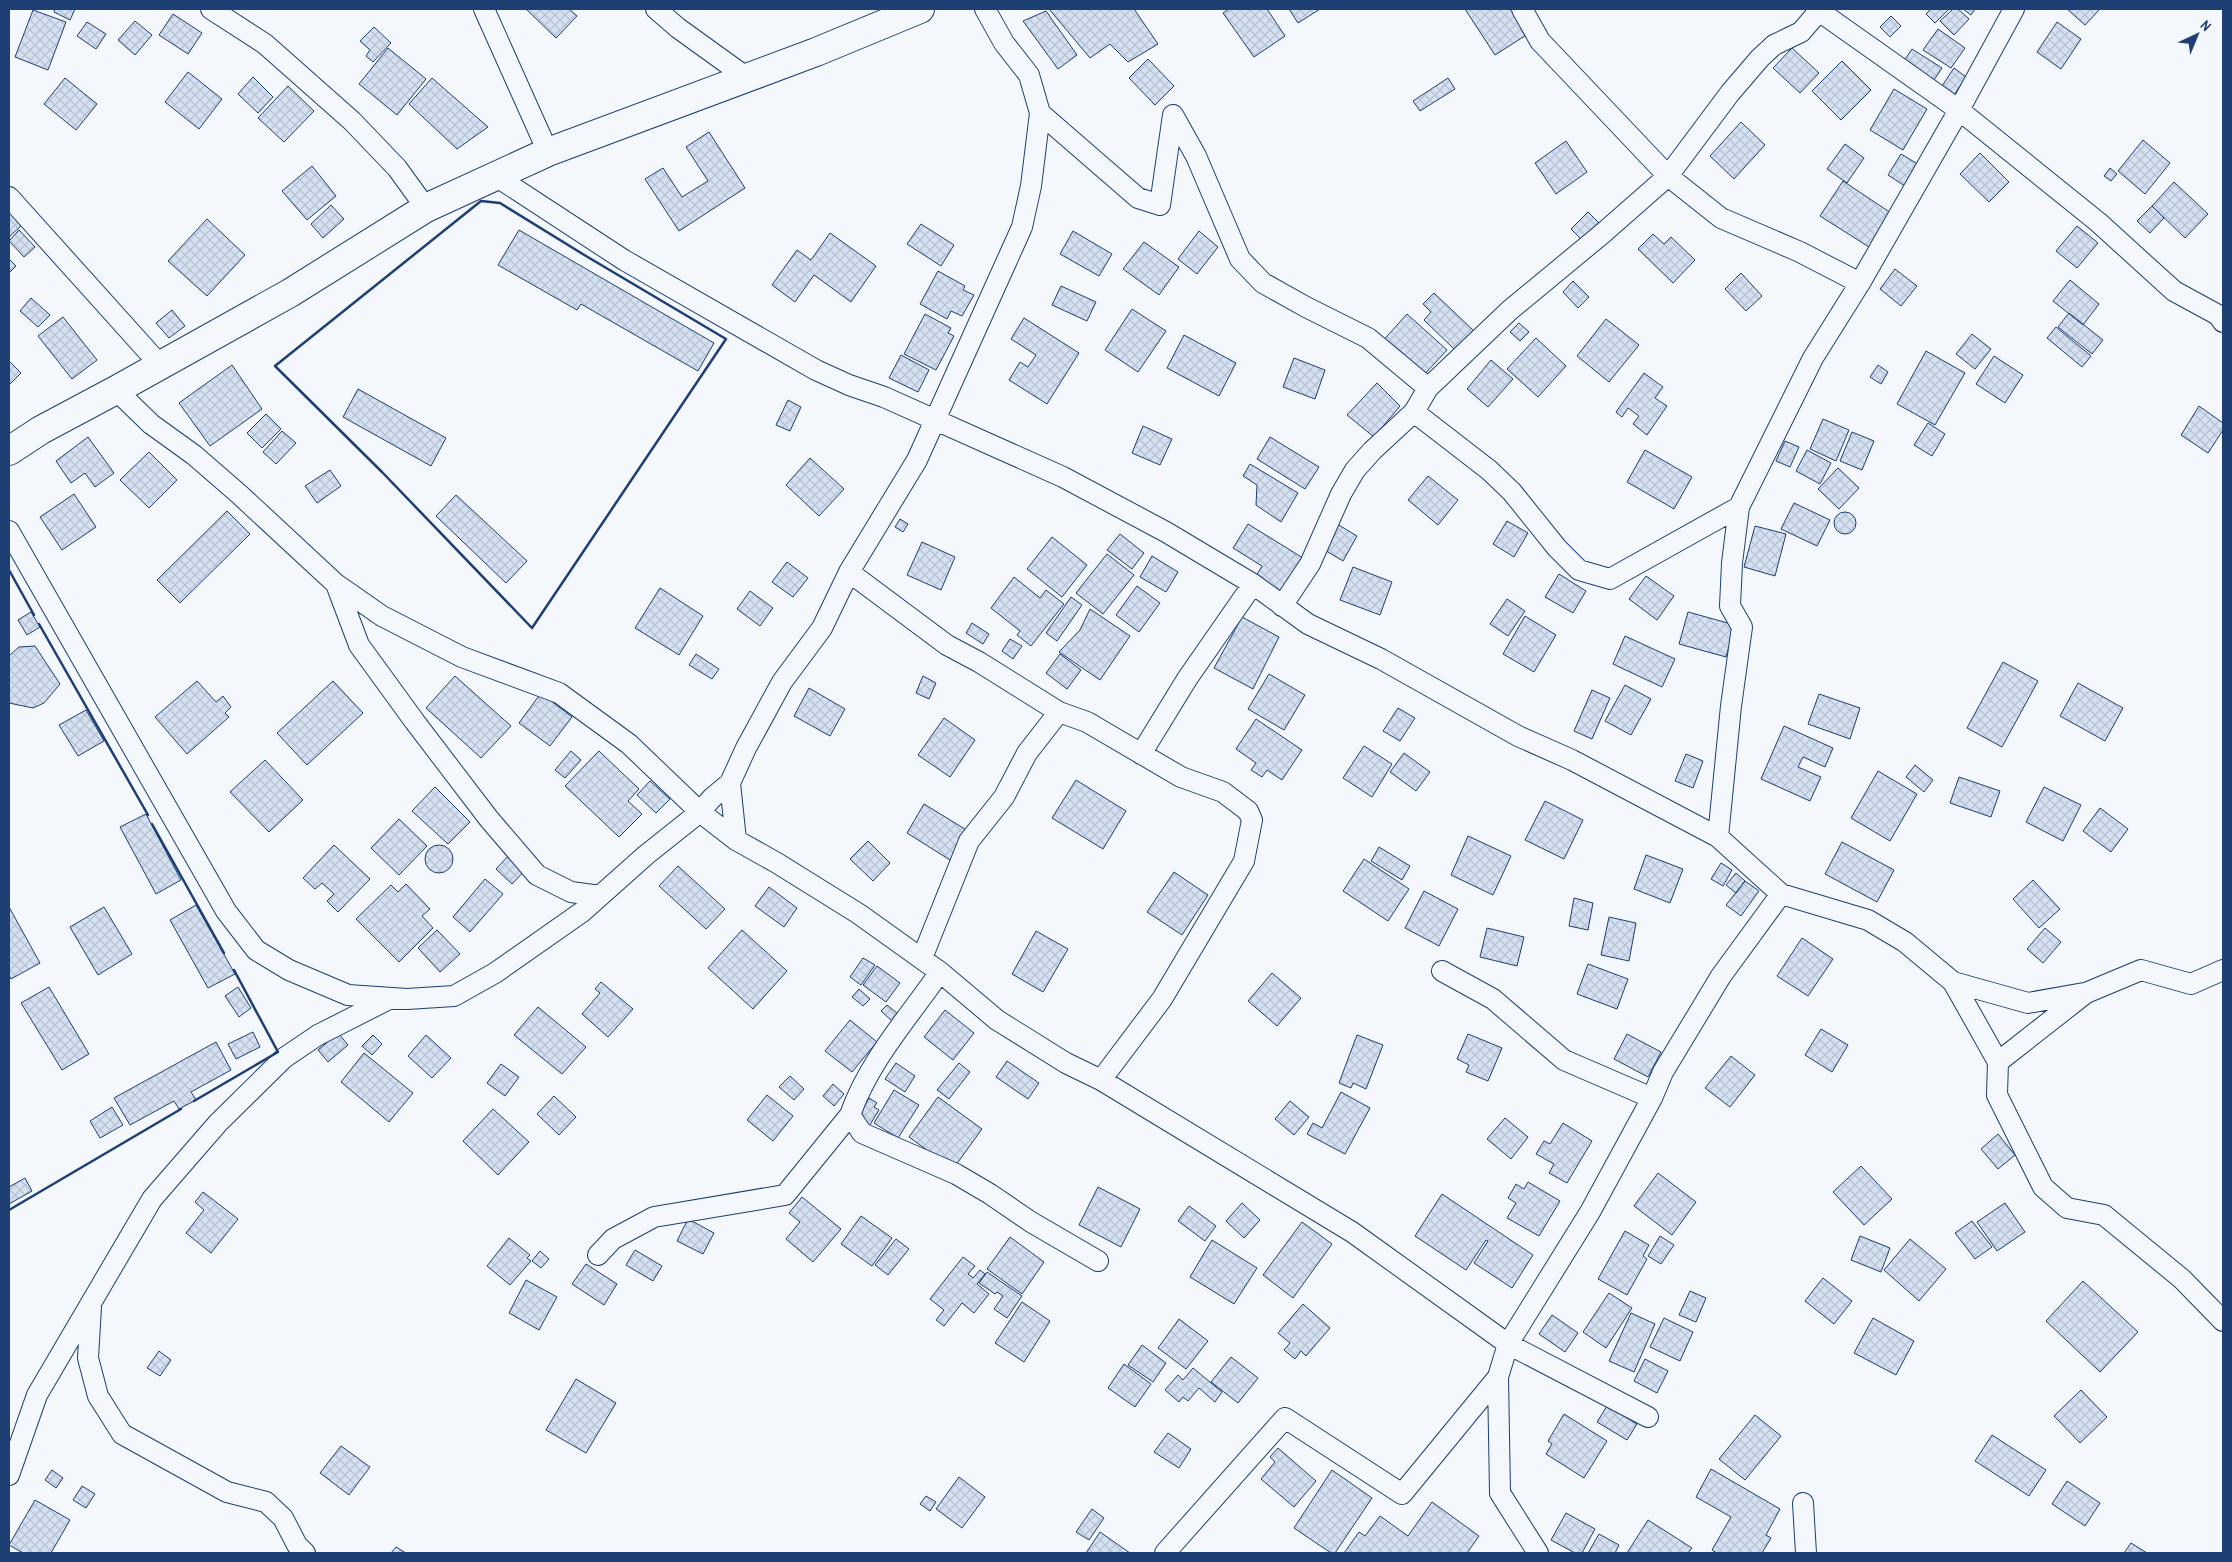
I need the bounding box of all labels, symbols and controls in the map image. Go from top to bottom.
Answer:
north arrow [2172,10,2222,60]
text: N [2197,16,2215,35]

